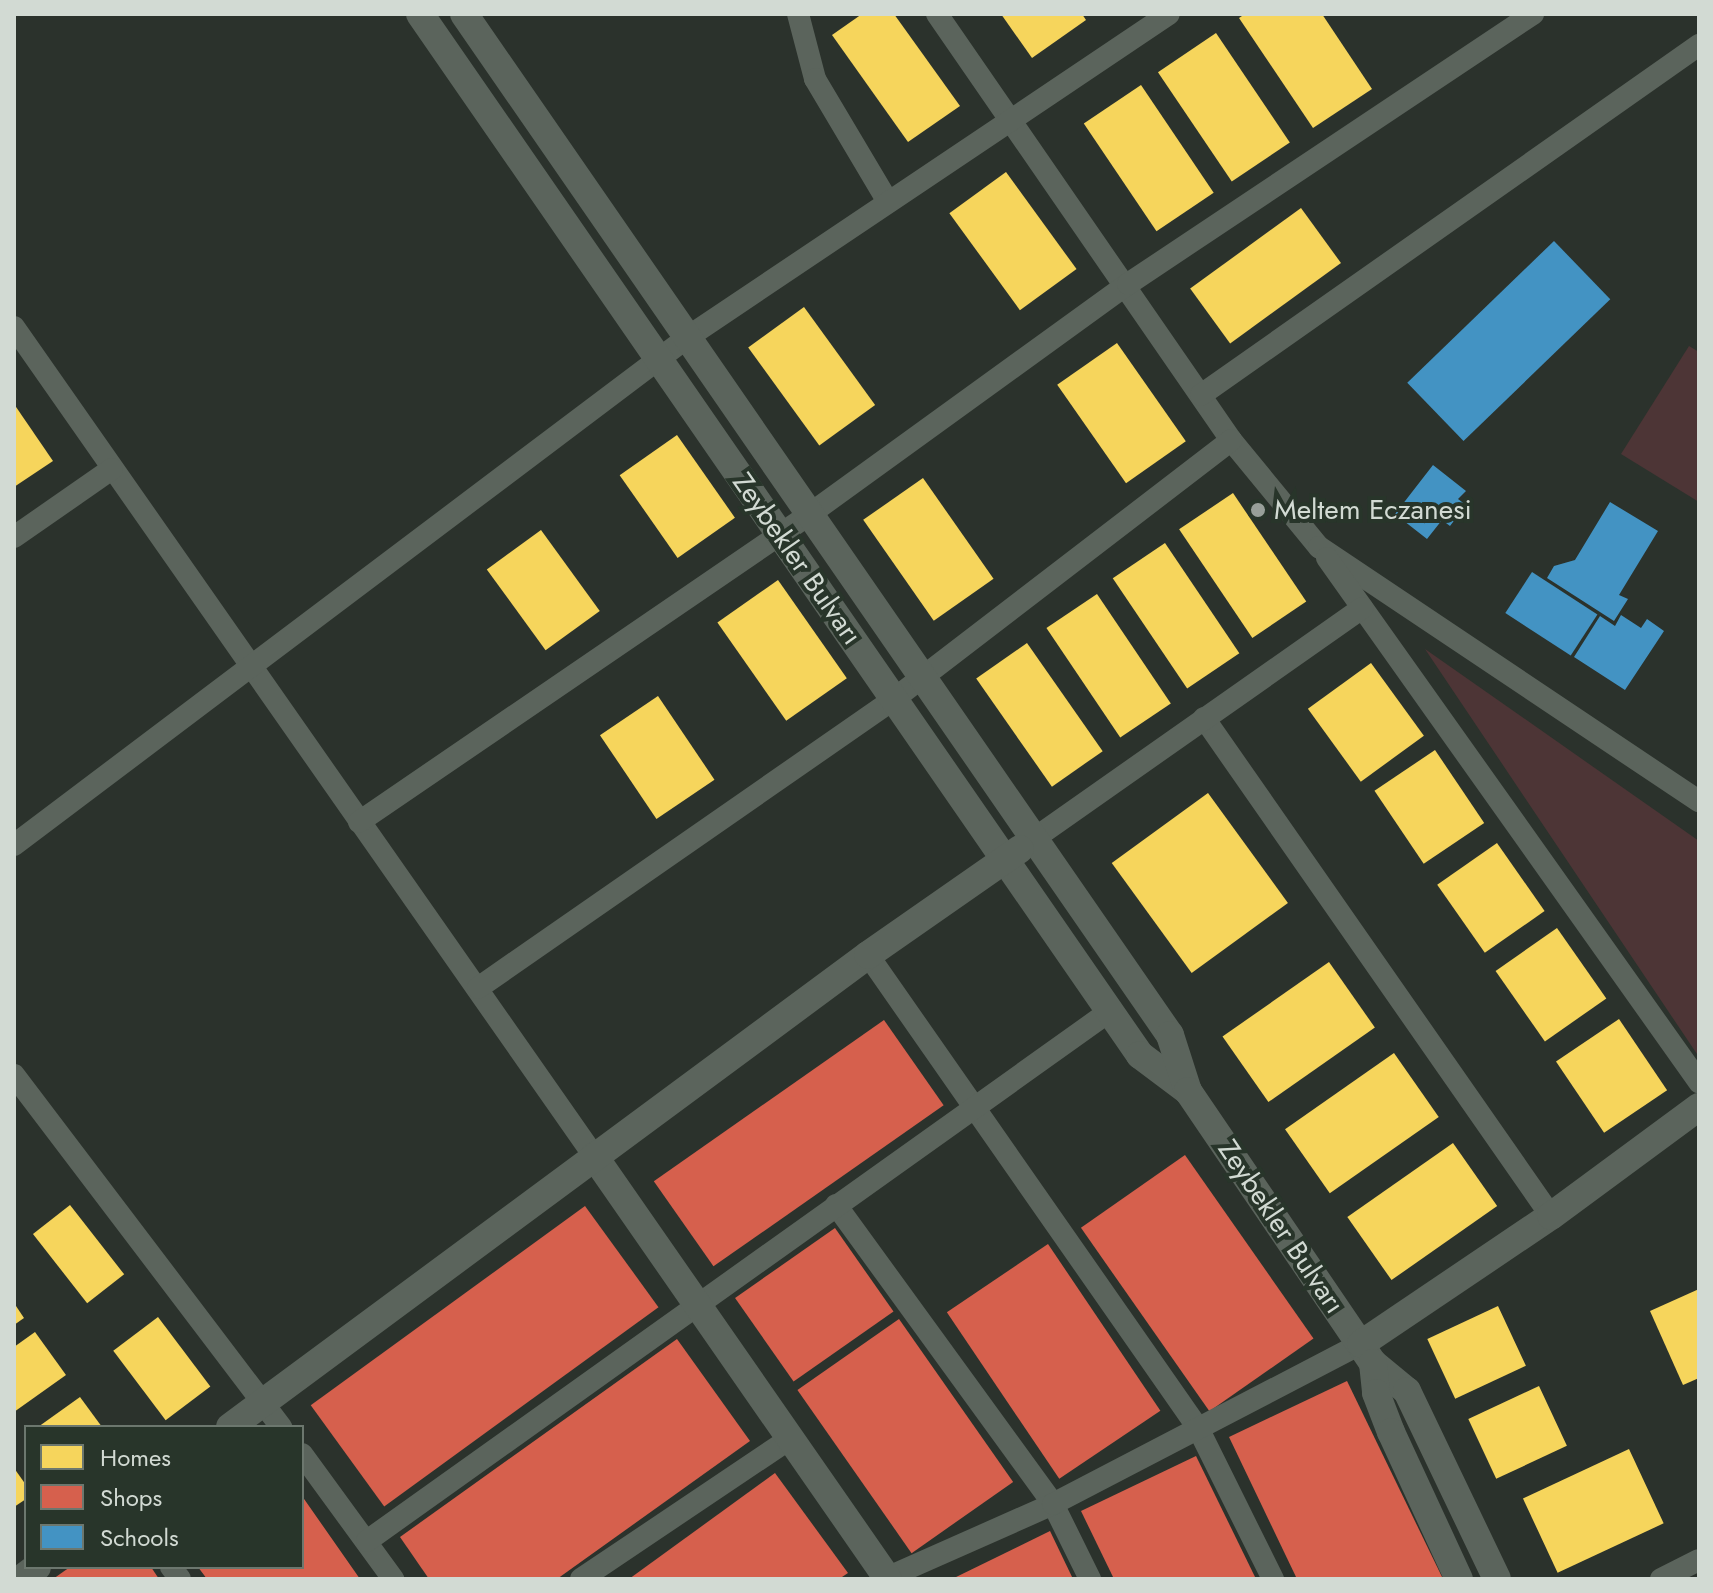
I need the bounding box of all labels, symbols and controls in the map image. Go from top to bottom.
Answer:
street label: Zeybekler Bulvarı [725,467,869,651]
place label: Meltem Eczanesi [1274,493,1472,527]
marker: Meltem Eczanesi [1249,501,1267,519]
street label: Zeybekler Bulvarı [1211,1134,1351,1320]
legend [24,1425,304,1569]
text: Homes [100,1440,171,1475]
text: Shops [100,1480,162,1515]
text: Schools [100,1520,179,1555]

